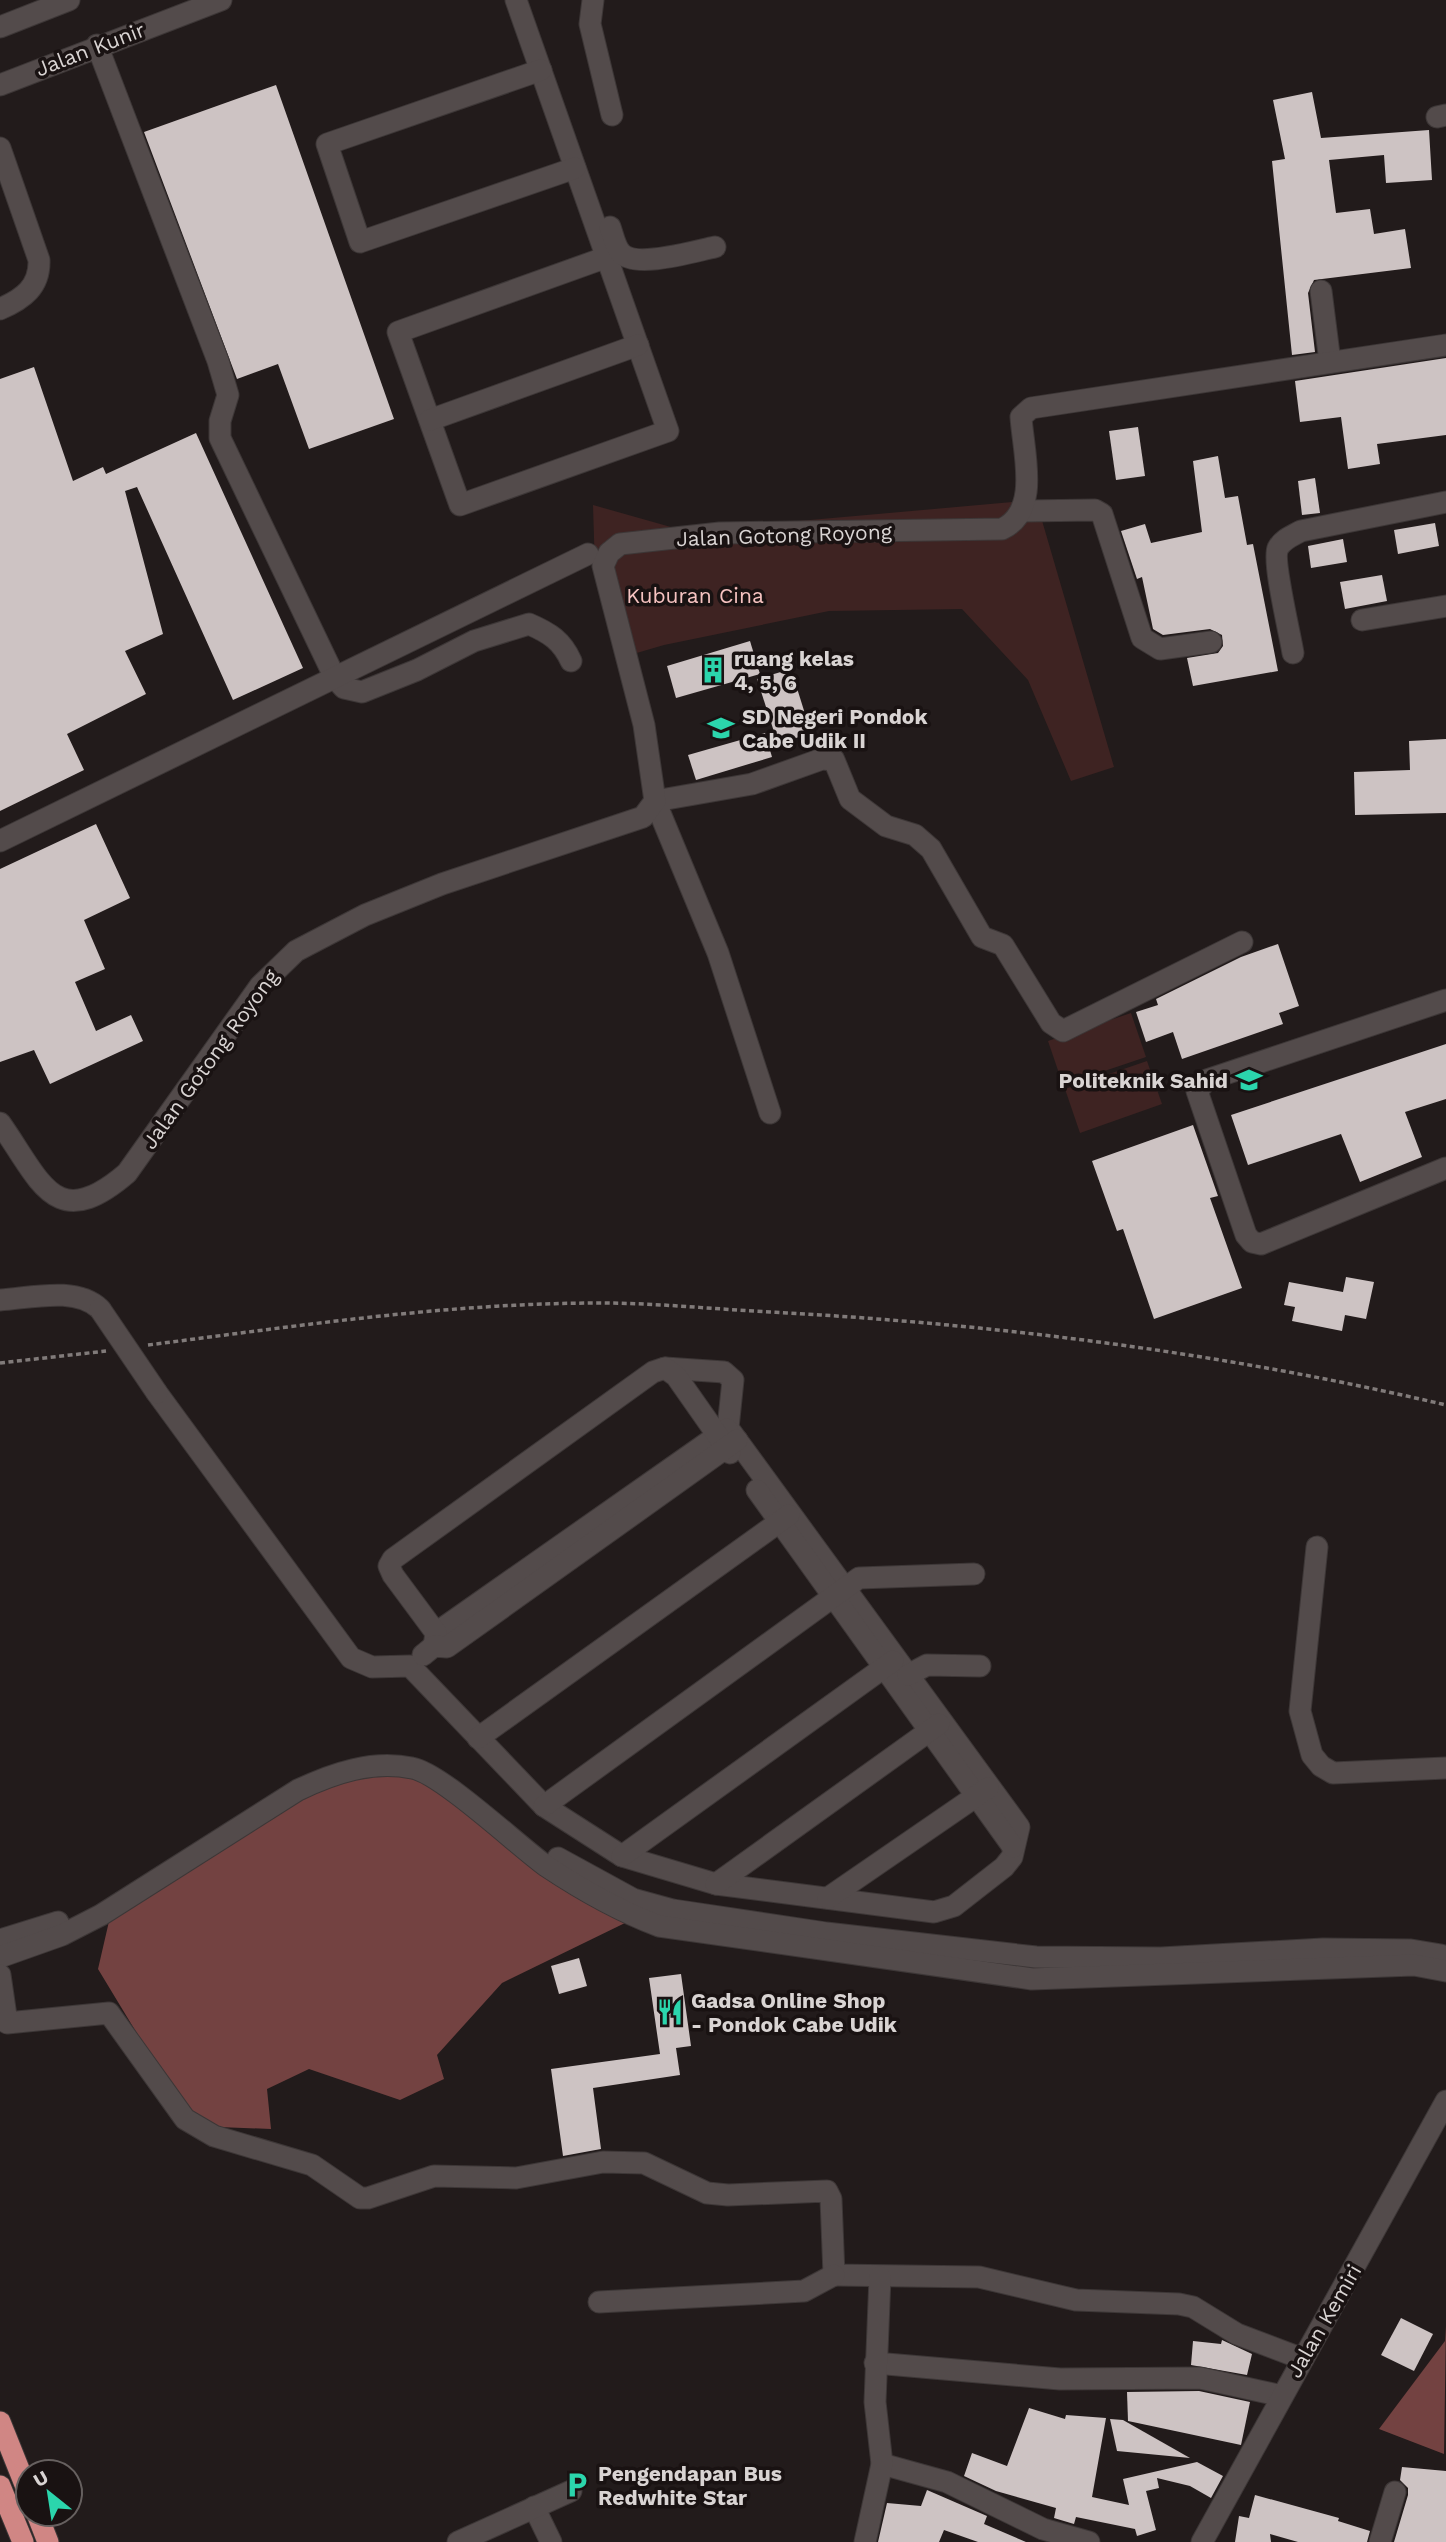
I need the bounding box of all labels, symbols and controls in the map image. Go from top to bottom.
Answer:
street label: Jalan Kunir [32,17,149,81]
street label: Jalan Gotong Royong [676,519,893,551]
park label: Kuburan Cina [626,583,764,608]
place label: ruang kelas 4, 5, 6 [734,646,854,695]
building icon: ruang kelas 4, 5, 6 [698,655,728,685]
place label: SD Negeri Pondok Cabe Udik II [742,704,928,753]
school or university icon: SD Negeri Pondok Cabe Udik II [706,713,736,743]
street label: Jalan Gotong Royong [136,964,284,1154]
school or university icon: Politeknik Sahid [1234,1065,1264,1095]
place label: Politeknik Sahid [1059,1068,1228,1093]
place label: Gadsa Online Shop - Pondok Cabe Udik [691,1988,898,2037]
restaurant icon: Gadsa Online Shop - Pondok Cabe Udik [655,1997,685,2027]
street label: Jalan Kemiri [1282,2260,1366,2382]
north arrow [14,2458,84,2528]
place label: Pengendapan Bus Redwhite Star [598,2461,782,2510]
text: U [29,2465,52,2492]
parking icon: Pengendapan Bus Redwhite Star [562,2470,592,2500]

